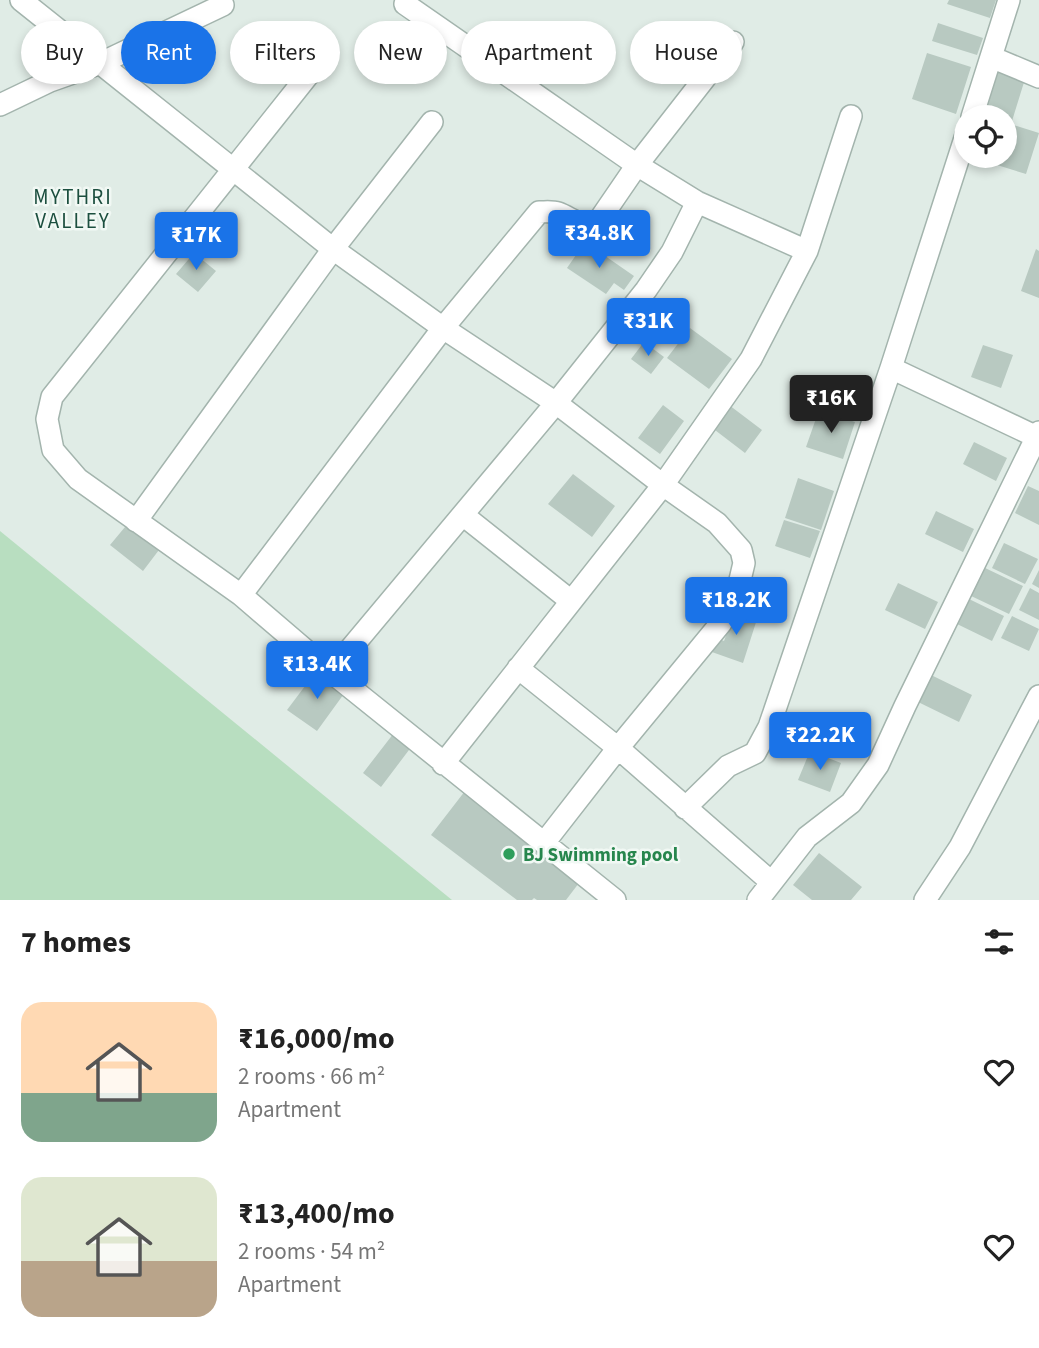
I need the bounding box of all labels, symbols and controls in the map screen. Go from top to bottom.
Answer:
chip: Buy [21,21,107,84]
chip: Rent [121,21,216,84]
chip: Filters [230,21,340,84]
chip: New [354,21,447,84]
chip: Apartment [461,21,616,84]
chip: House [630,21,742,84]
map controls [954,105,1017,168]
button: locate [954,105,1017,168]
district label: MYTHRI VALLEY [33,182,113,236]
pin: ₹34.8K [542,210,656,270]
pin: ₹17K [155,212,237,272]
text: ₹34.8K [564,216,634,249]
text: ₹17K [171,218,221,251]
pin: ₹31K [607,298,689,358]
text: ₹31K [623,304,673,337]
pin: ₹16K [790,376,872,435]
text: ₹16K [806,381,856,414]
pin: ₹18.2K [679,578,793,637]
text: ₹18.2K [701,583,771,616]
pin: ₹13.4K [260,642,374,701]
text: ₹13.4K [282,647,352,680]
pin: ₹22.2K [763,712,877,772]
text: ₹22.2K [785,718,855,751]
place label: BJ Swimming pool [523,842,679,869]
marker: BJ Swimming pool [501,846,517,862]
text: 7 homes [21,921,131,964]
icon: filters [980,923,1018,961]
text: ₹16,000/mo [238,1017,395,1060]
icon: home [77,1030,161,1114]
icon: heart [980,1053,1018,1091]
text: 2 rooms · 66 m² [238,1060,385,1093]
text: Apartment [238,1093,341,1126]
text: ₹13,400/mo [238,1192,395,1235]
icon: home [77,1205,161,1289]
icon: heart [980,1228,1018,1266]
text: 2 rooms · 54 m² [238,1235,385,1268]
text: Apartment [238,1268,341,1301]

